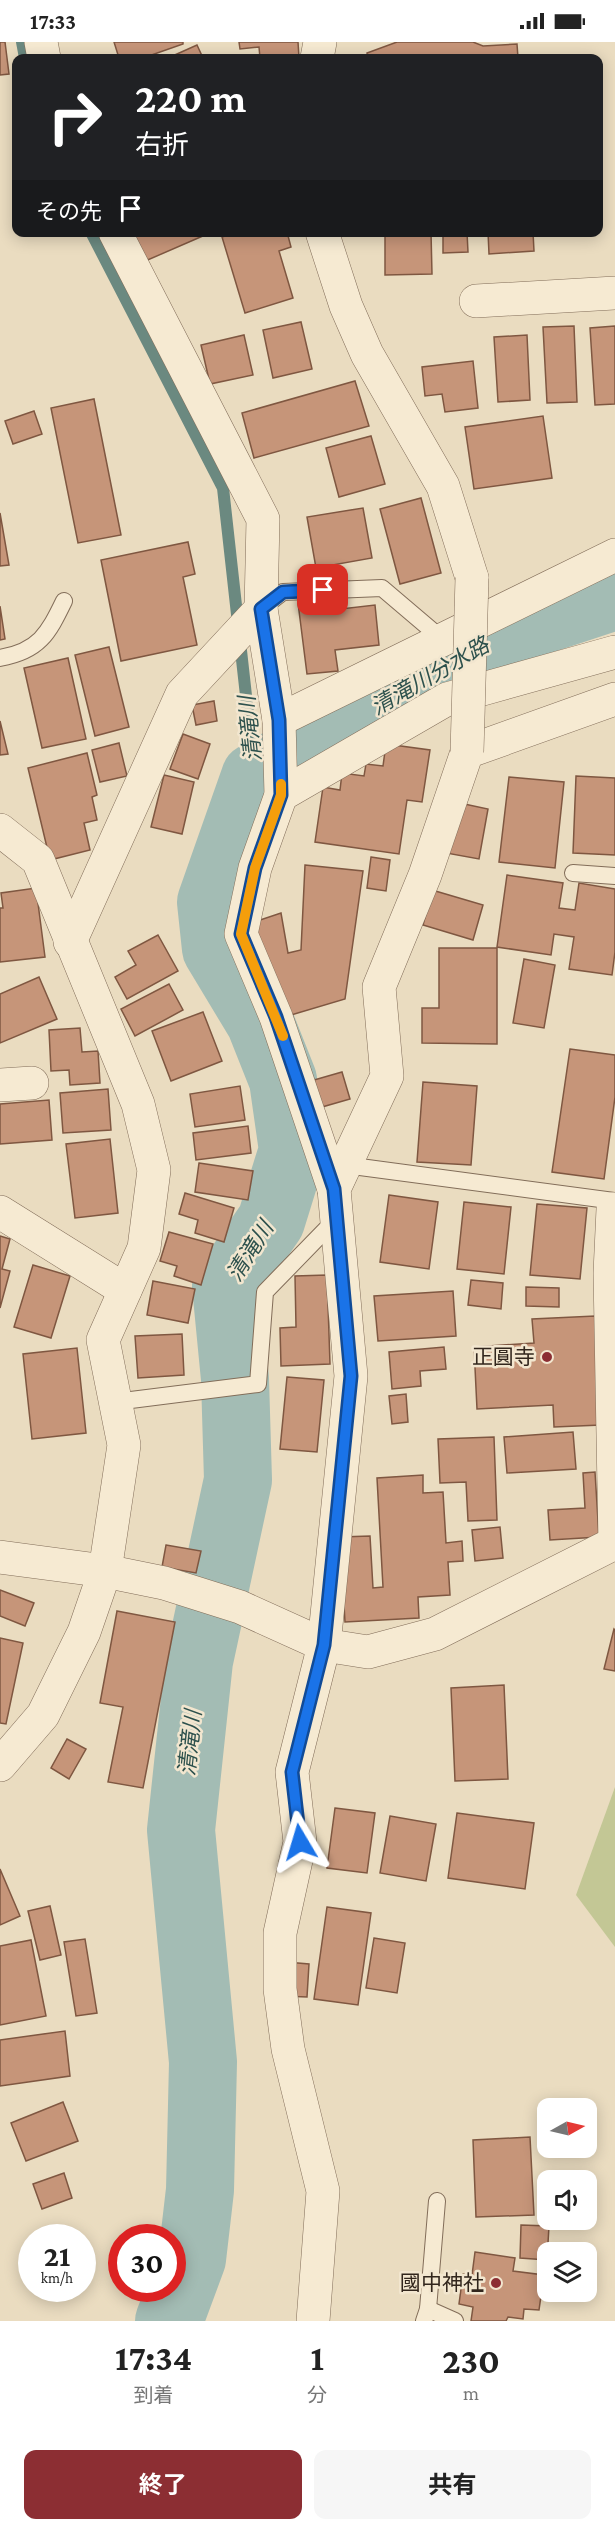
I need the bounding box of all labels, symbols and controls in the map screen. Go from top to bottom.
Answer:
text: 17:33 [30,9,76,34]
text: 220 m [135,74,246,121]
icon: right [36,78,114,156]
text: 右折 [135,130,189,160]
icon: arrive [114,192,147,225]
text: その先 [36,199,102,224]
pin [297,564,348,615]
icon: arrive [306,573,339,606]
water label: 清滝川分水路 [367,631,495,720]
water label: 清滝川 [234,693,266,763]
water label: 清滝川 [222,1215,279,1286]
place label: 正圓寺 [472,1345,535,1369]
marker: 正圓寺 [540,1350,554,1364]
water label: 清滝川 [174,1707,206,1777]
position arrow [268,1810,332,1874]
north arrow [537,2098,597,2158]
map controls [537,2098,597,2302]
button: sound [537,2170,597,2230]
speed limit sign: 30 [108,2224,186,2302]
text: 21 [44,2239,70,2272]
button: layers [537,2242,597,2302]
text: km/h [41,2270,73,2286]
place label: 國中神社 [400,2271,484,2295]
marker: 國中神社 [489,2276,503,2290]
text: 17:34 [115,2338,192,2378]
text: 1 [310,2338,324,2378]
text: 230 [442,2341,500,2381]
text: m [463,2382,479,2404]
text: 到着 [134,2384,174,2406]
text: 分 [307,2384,327,2406]
button: 終了 [24,2450,302,2519]
button: 共有 [314,2450,591,2519]

